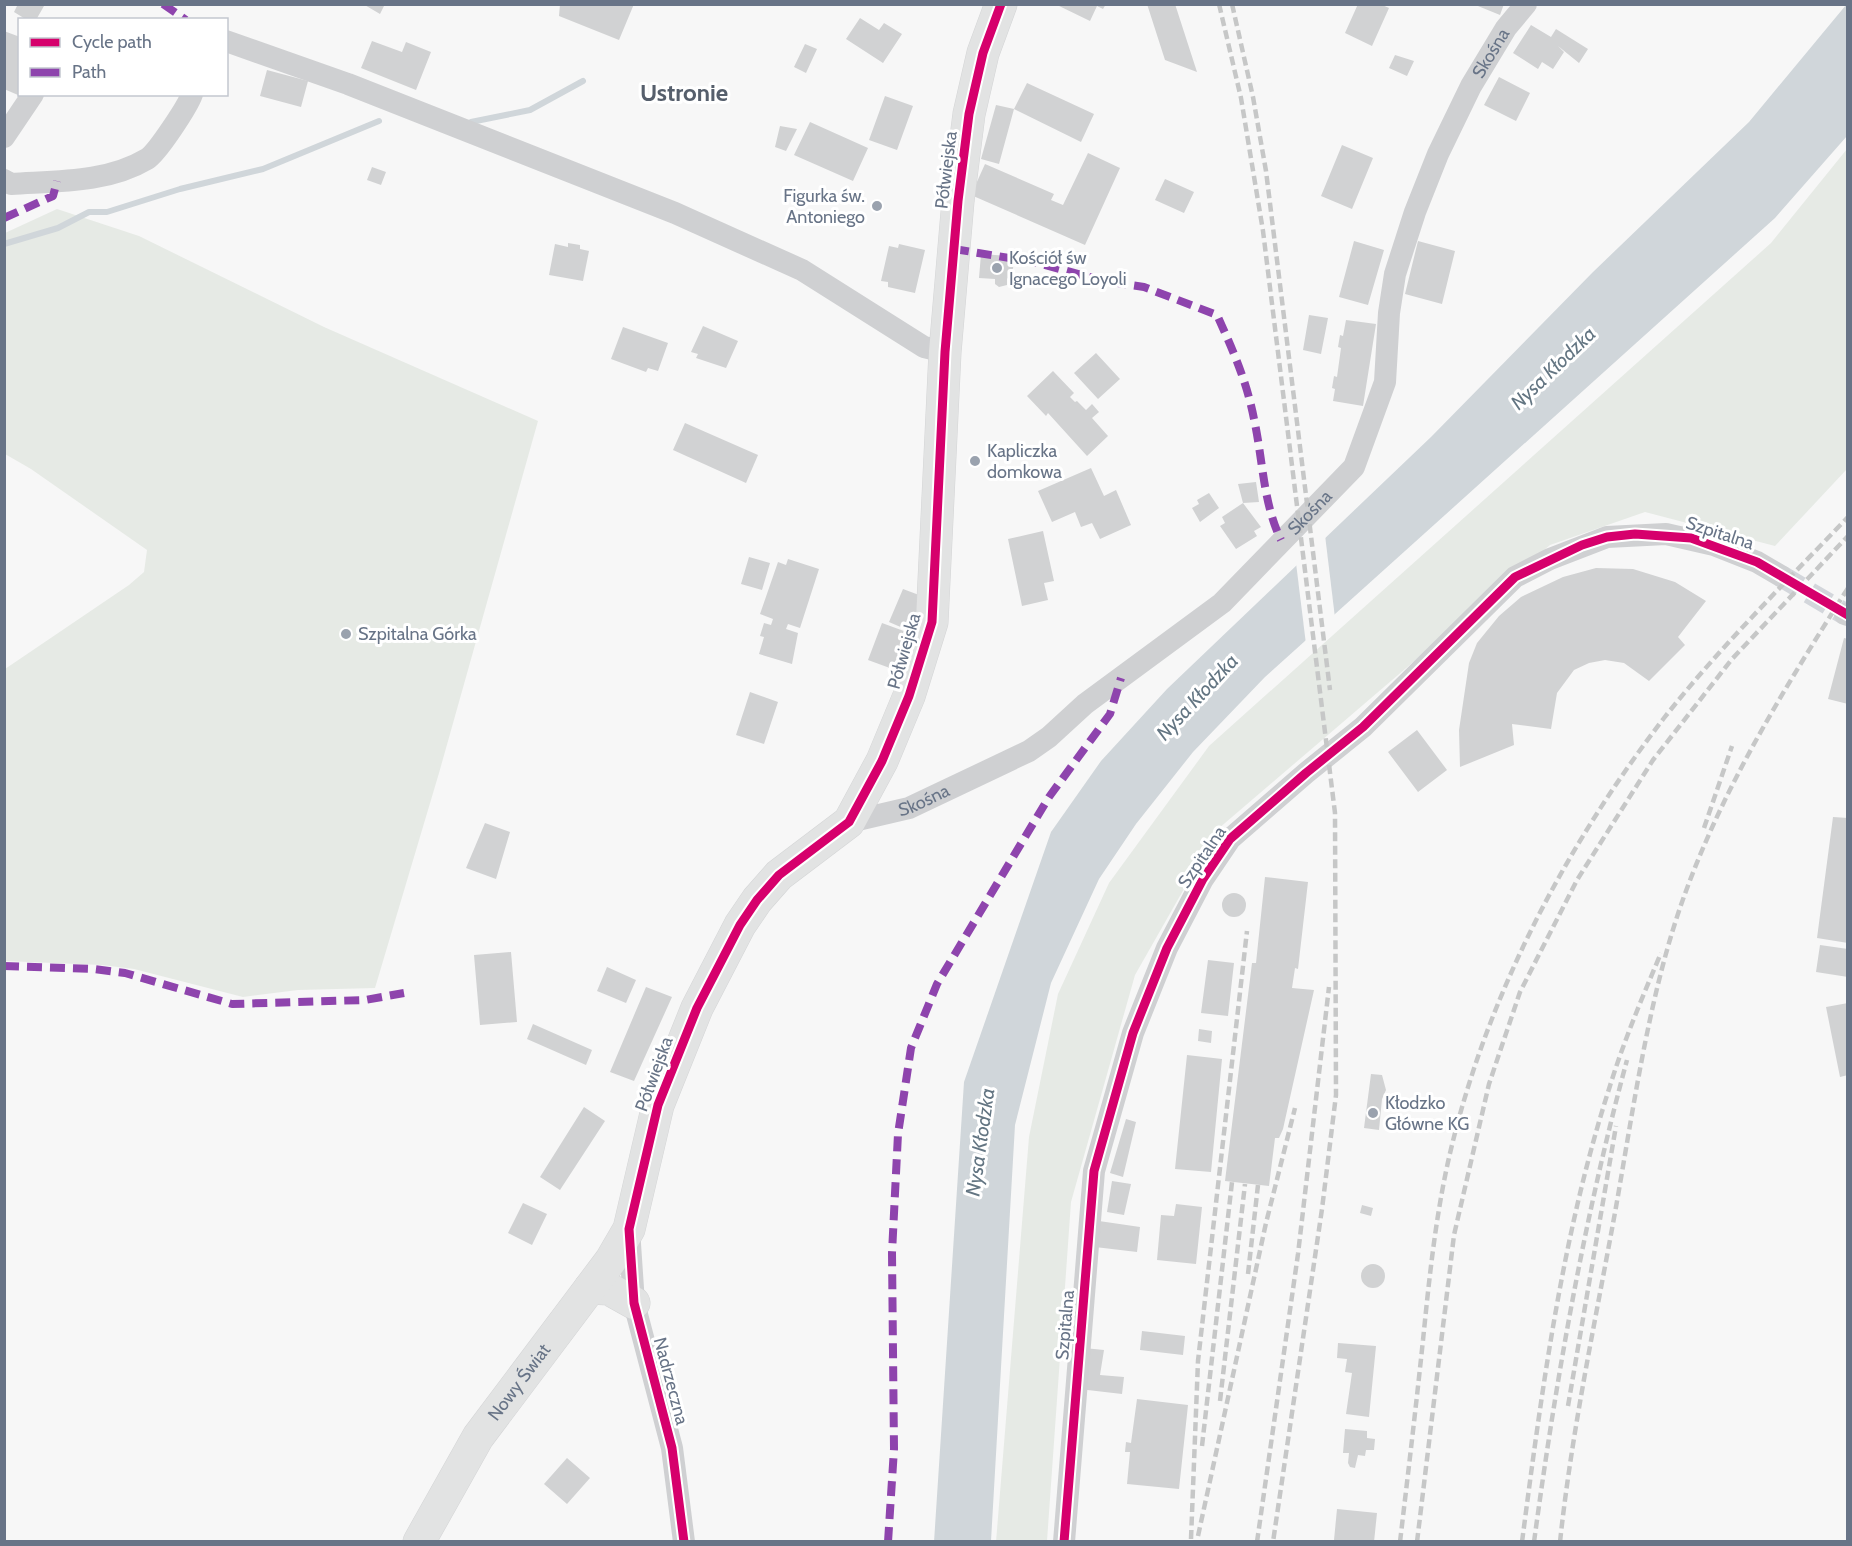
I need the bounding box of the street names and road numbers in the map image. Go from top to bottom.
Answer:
street label: Skośna [1467,24,1514,82]
street label: Półwiejska [930,130,962,210]
street label: Skośna [1283,485,1337,540]
street label: Szpitalna [1683,512,1757,554]
street label: Półwiejska [883,610,925,692]
street label: Skośna [896,779,953,821]
street label: Szpitalna [1173,821,1231,892]
street label: Półwiejska [630,1033,678,1114]
street label: Szpitalna [1051,1289,1079,1361]
street label: Nadrzeczna [649,1335,693,1427]
street label: Nowy Świat [483,1339,555,1425]

